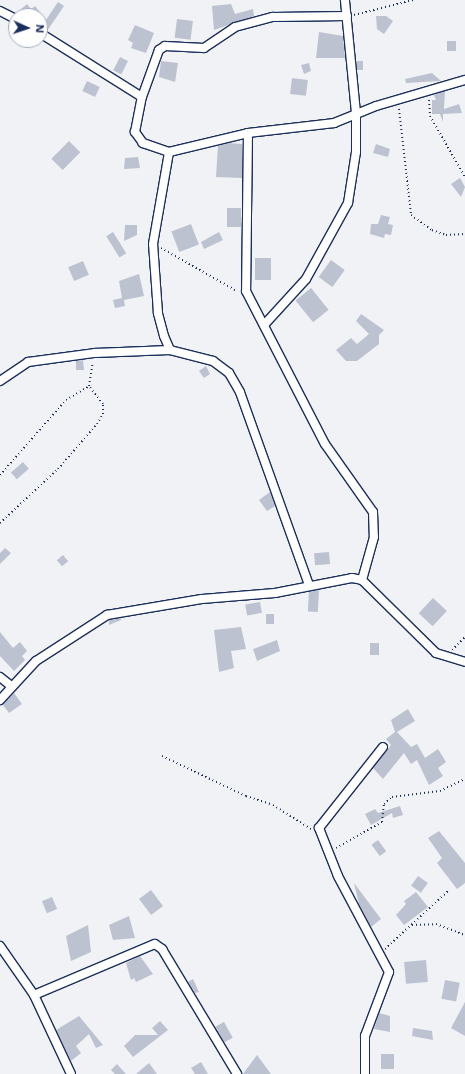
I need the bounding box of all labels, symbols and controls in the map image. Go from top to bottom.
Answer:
north arrow [8,8,48,48]
text: N [32,24,47,33]

